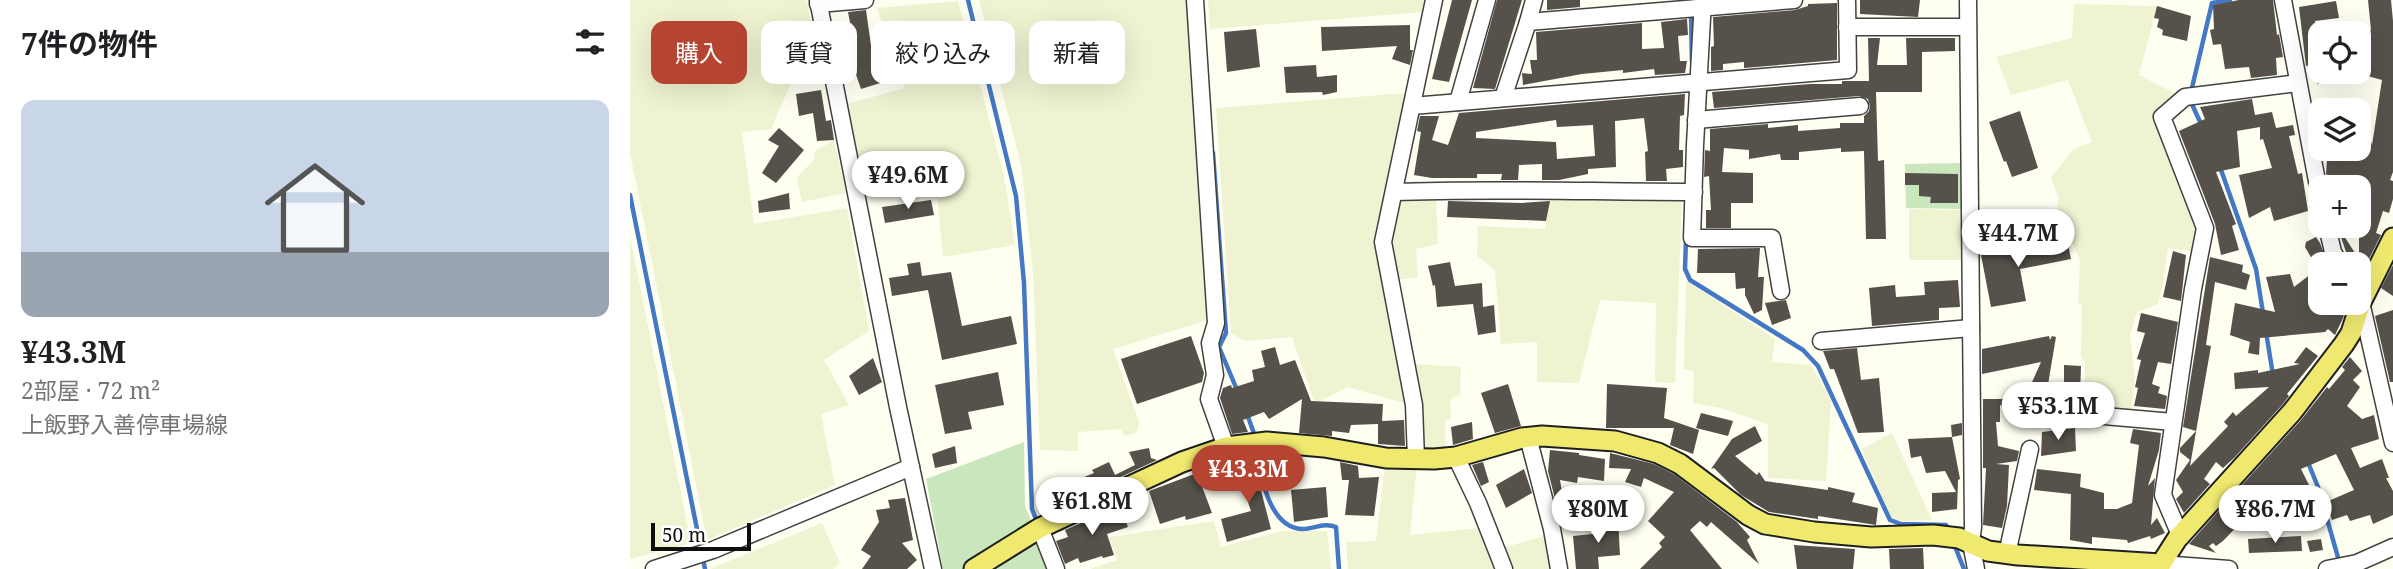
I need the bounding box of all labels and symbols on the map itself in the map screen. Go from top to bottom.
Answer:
pin: ¥49.6M [851,152,965,211]
pin: ¥44.7M [1961,210,2075,269]
pin: ¥53.1M [2001,382,2115,442]
pin: ¥43.3M [1191,446,1305,505]
pin: ¥61.8M [1035,477,1149,537]
pin: ¥80M [1557,486,1639,545]
pin: ¥86.7M [2218,486,2332,545]
scale bar [651,520,751,552]

